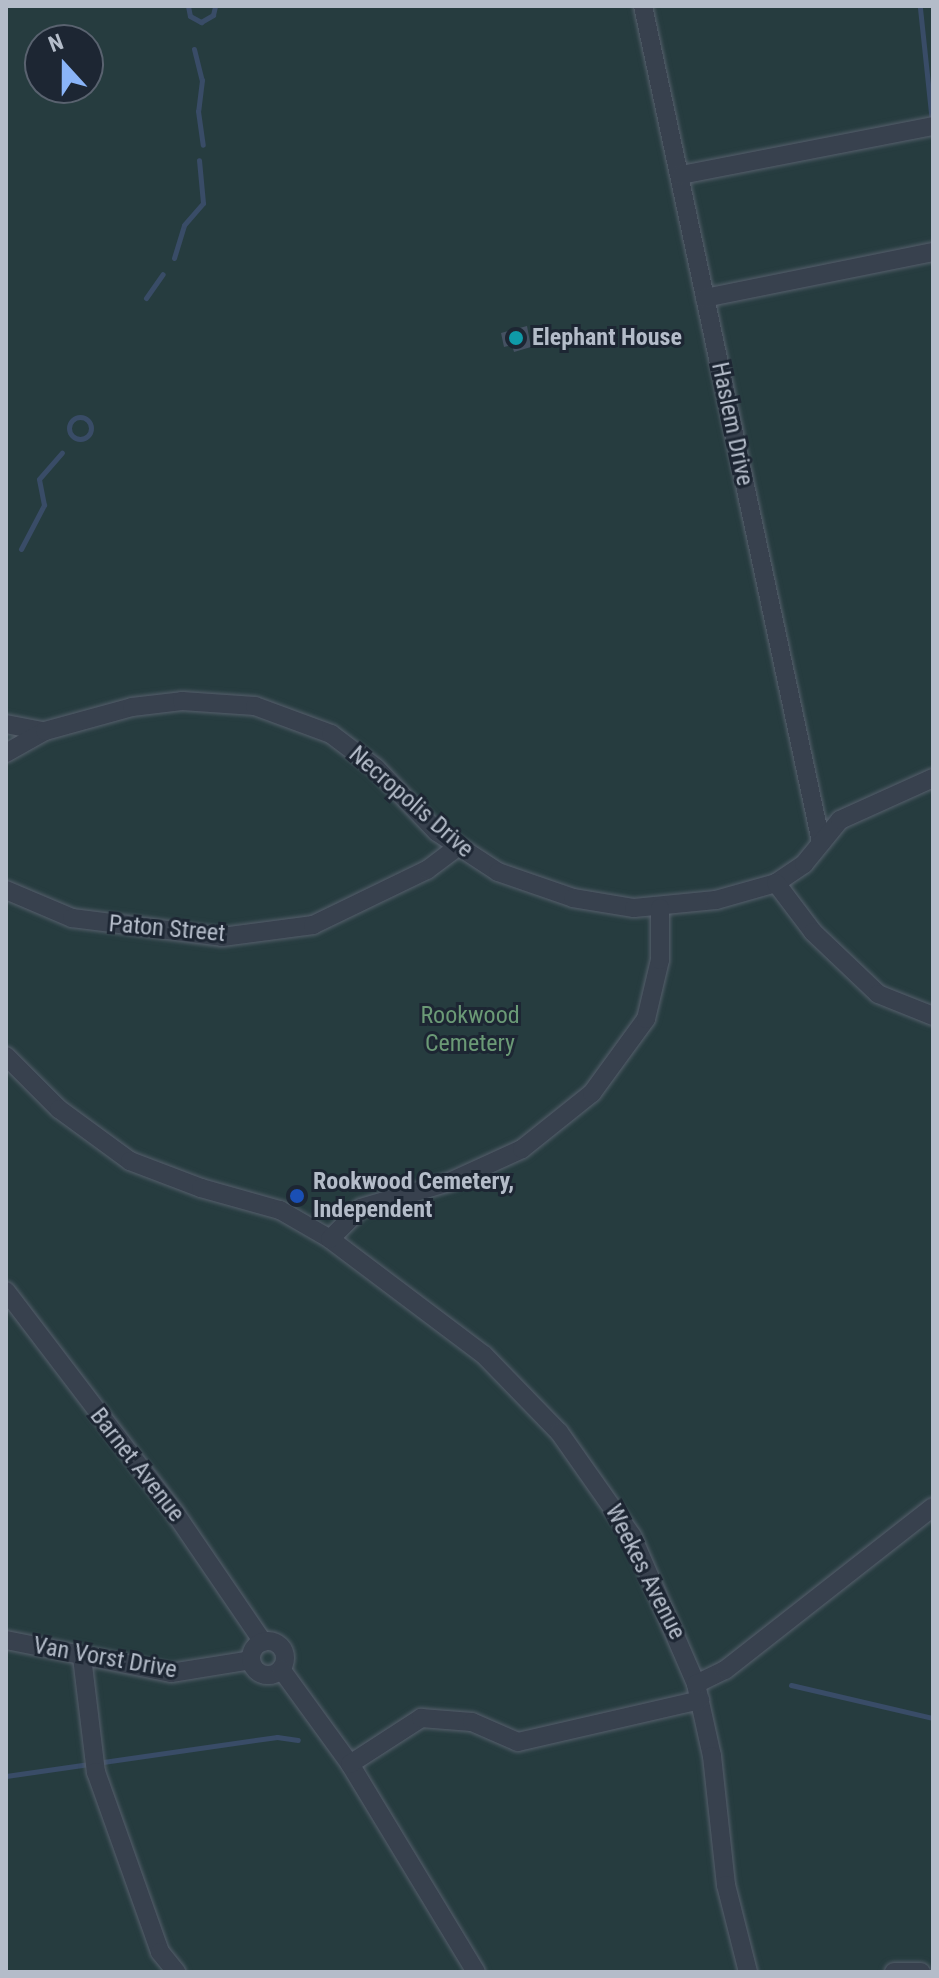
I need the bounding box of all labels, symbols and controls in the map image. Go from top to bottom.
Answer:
north arrow [24,24,104,104]
text: N [45,29,67,57]
place label: Elephant House [532,324,682,352]
marker: Elephant House [507,329,525,347]
street label: Haslem Drive [705,360,759,488]
street label: Necropolis Drive [343,740,479,864]
street label: Paton Street [107,910,227,948]
park label: Rookwood Cemetery [420,1002,520,1058]
place label: Rookwood Cemetery, Independent [313,1168,514,1224]
marker: Rookwood Cemetery, Independent [288,1187,306,1205]
street label: Barnet Avenue [84,1402,190,1528]
street label: Weekes Avenue [599,1500,691,1644]
street label: Van Vorst Drive [31,1631,179,1685]

